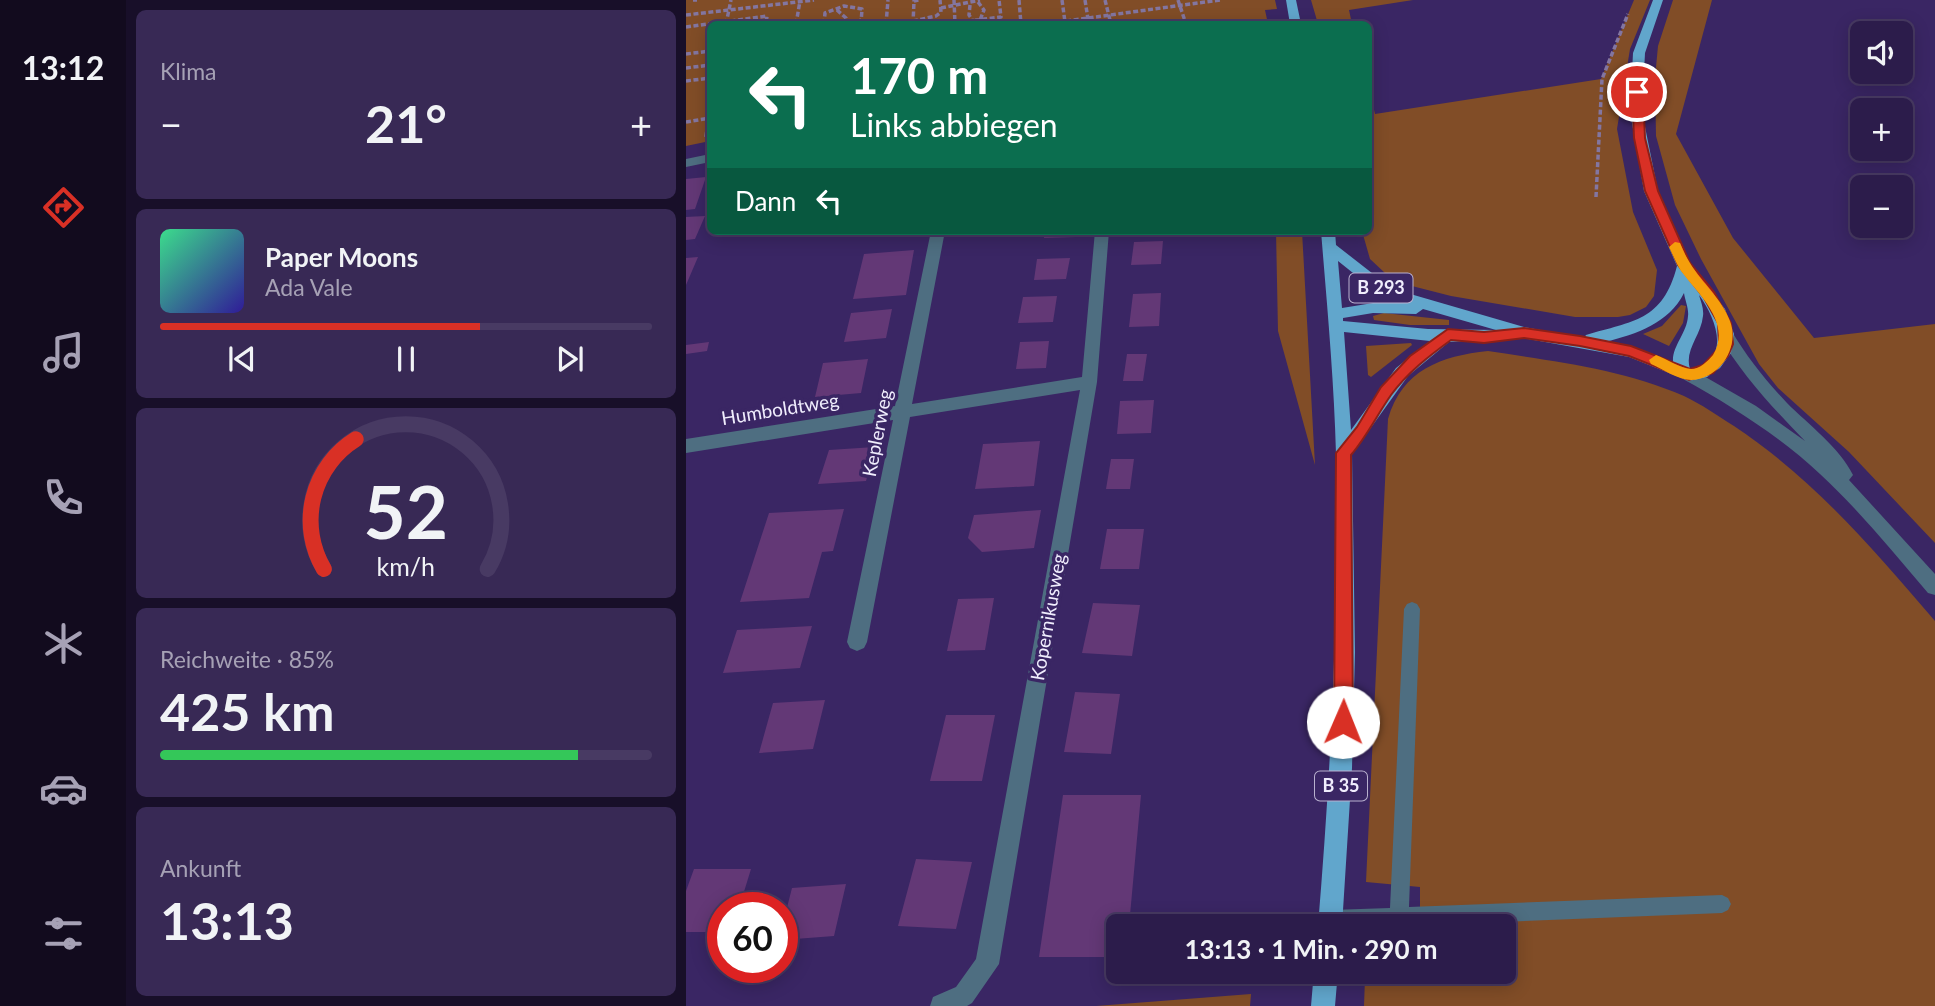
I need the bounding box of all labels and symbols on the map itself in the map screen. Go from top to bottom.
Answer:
pin [1607,62,1667,122]
road number: B 293 [1350,274,1412,302]
street label: Keplerweg [857,387,896,479]
street label: Humboldtweg [720,388,840,429]
street label: Kopernikusweg [1025,551,1070,682]
position arrow [1306,685,1380,759]
road number: B 35 [1315,772,1367,800]
speed limit sign: 60 [707,892,798,983]

